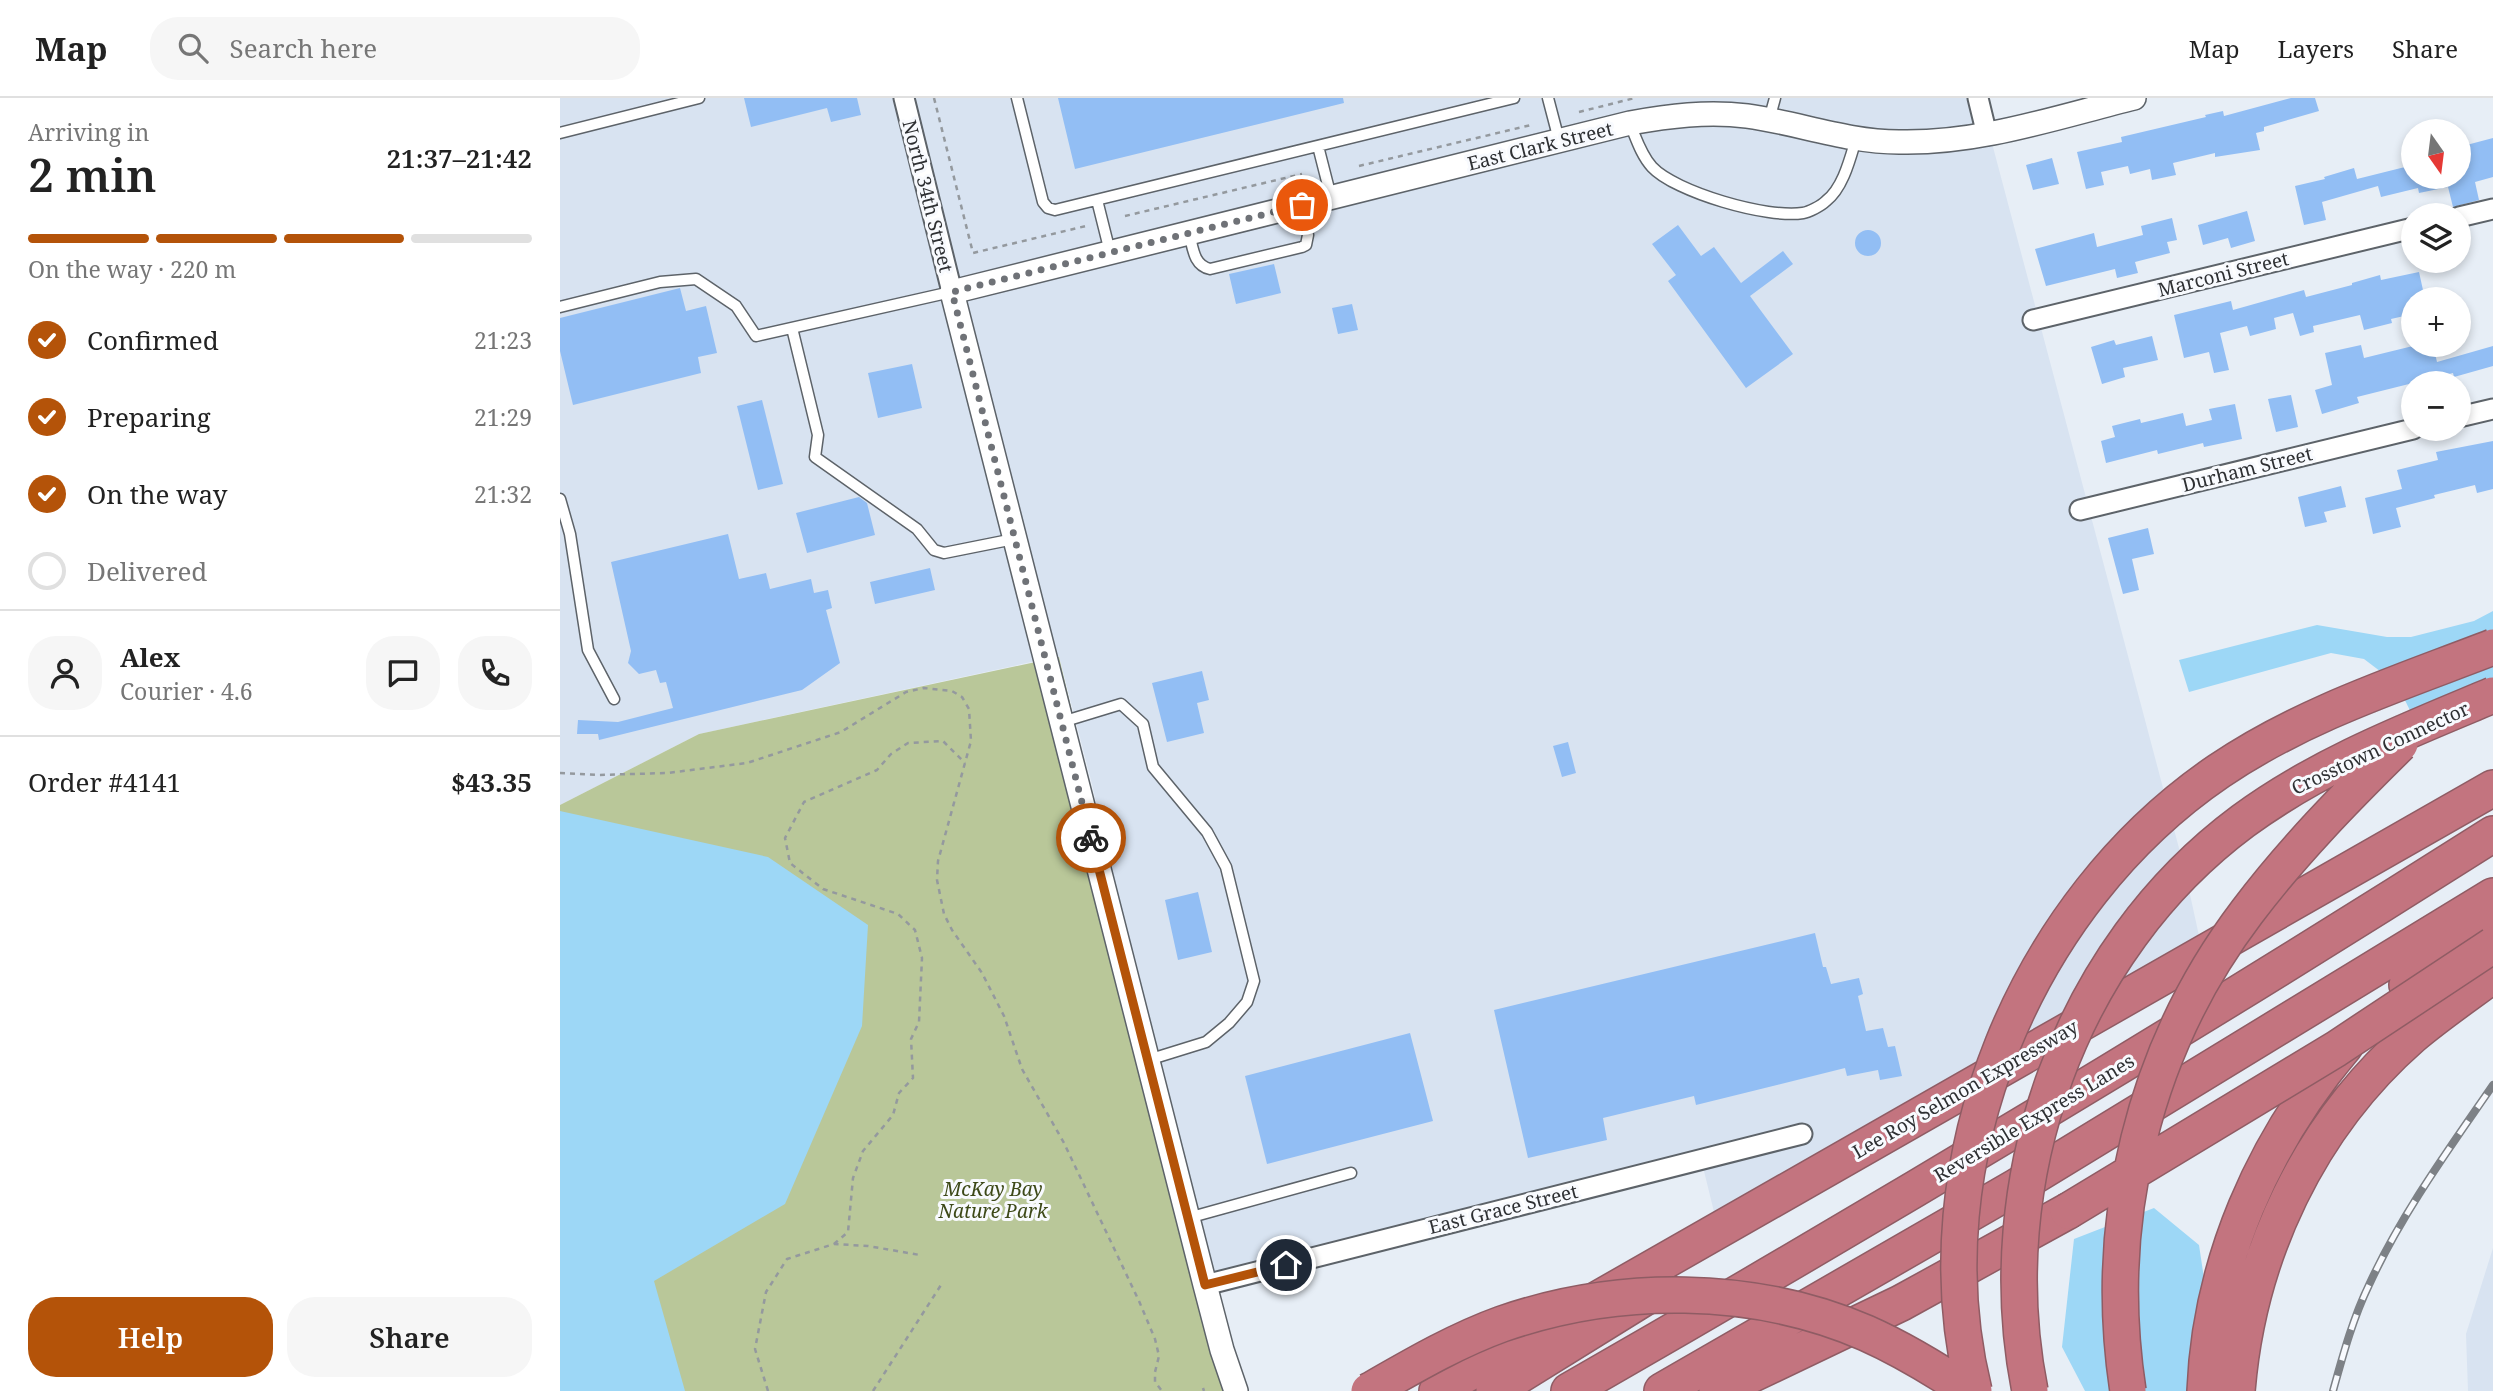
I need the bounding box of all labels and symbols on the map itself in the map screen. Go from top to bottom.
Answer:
street label: East Clark Street [1465,115,1616,177]
street label: North 34th Street [897,117,960,275]
north arrow [2401,119,2471,189]
pin [1272,175,1332,235]
street label: Marconi Street [2155,245,2291,303]
street label: Durham Street [2179,440,2315,498]
street label: Crosstown Connector [2287,695,2473,801]
courier [1056,803,1126,873]
street label: Lee Roy Selmon Expressway [1847,1013,2083,1164]
street label: Reversible Express Lanes [1929,1048,2139,1188]
park label: McKay Bay Nature Park [937,1176,1049,1224]
street label: East Grace Street [1426,1178,1581,1240]
pin [1256,1235,1316,1295]

